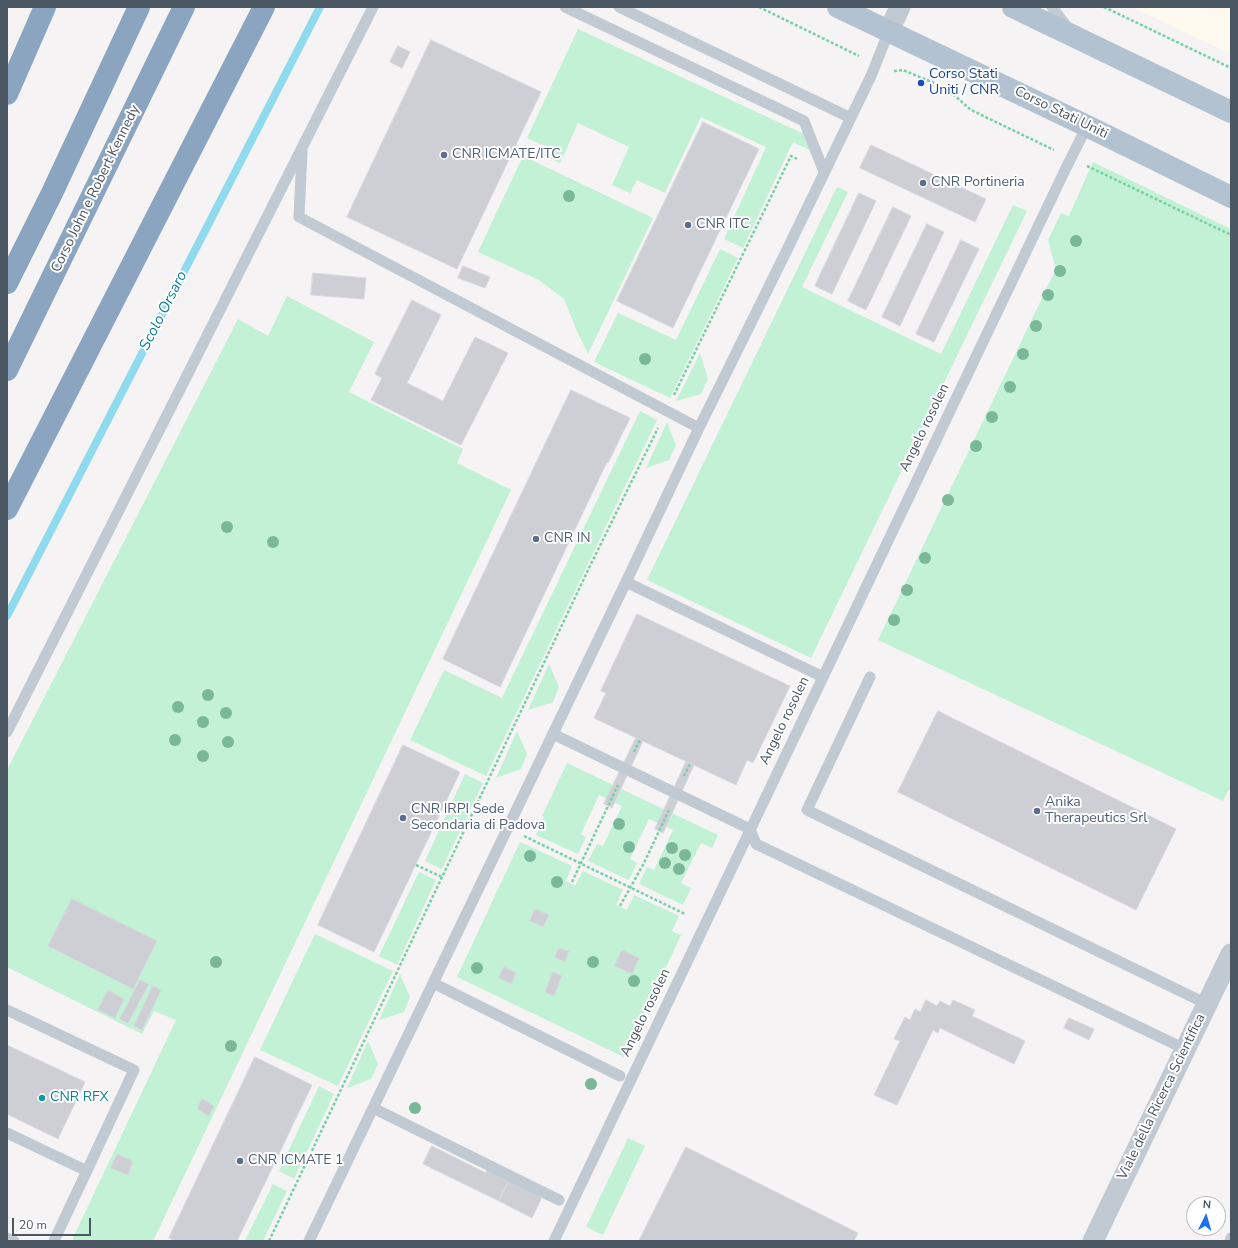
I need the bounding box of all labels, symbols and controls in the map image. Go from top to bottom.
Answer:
place label: Corso Stati Uniti / CNR [929,67,999,100]
marker: Corso Stati Uniti / CNR [916,78,926,88]
street label: Corso Stati Uniti [1011,83,1111,143]
street label: Corso John e Robert Kennedy [48,103,144,275]
place label: CNR ICMATE/ITC [452,147,561,163]
marker: CNR ICMATE/ITC [439,150,449,160]
place label: CNR Portineria [931,175,1025,191]
marker: CNR Portineria [918,178,928,188]
place label: CNR ITC [696,217,750,233]
marker: CNR ITC [683,220,693,230]
water label: Scolo Orsaro [136,268,192,354]
street label: Angelo rosolen [896,381,954,475]
place label: CNR IN [544,531,591,547]
marker: CNR IN [531,534,541,544]
street label: Angelo rosolen [756,674,814,768]
place label: Anika Therapeutics Srl [1045,795,1147,828]
place label: CNR IRPI Sede Secondaria di Padova [411,802,545,834]
marker: Anika Therapeutics Srl [1032,806,1042,816]
marker: CNR IRPI Sede Secondaria di Padova [398,813,408,823]
street label: Angelo rosolen [617,966,675,1060]
street label: Viale della Ricerca Scientifica [1114,1011,1210,1183]
place label: CNR RFX [50,1090,109,1106]
marker: CNR RFX [37,1093,47,1103]
place label: CNR ICMATE 1 [248,1153,343,1169]
marker: CNR ICMATE 1 [235,1156,245,1166]
north arrow [1186,1196,1226,1236]
text: N [1202,1197,1212,1212]
scale bar [14,1210,93,1236]
text: 20 m [19,1217,47,1233]

